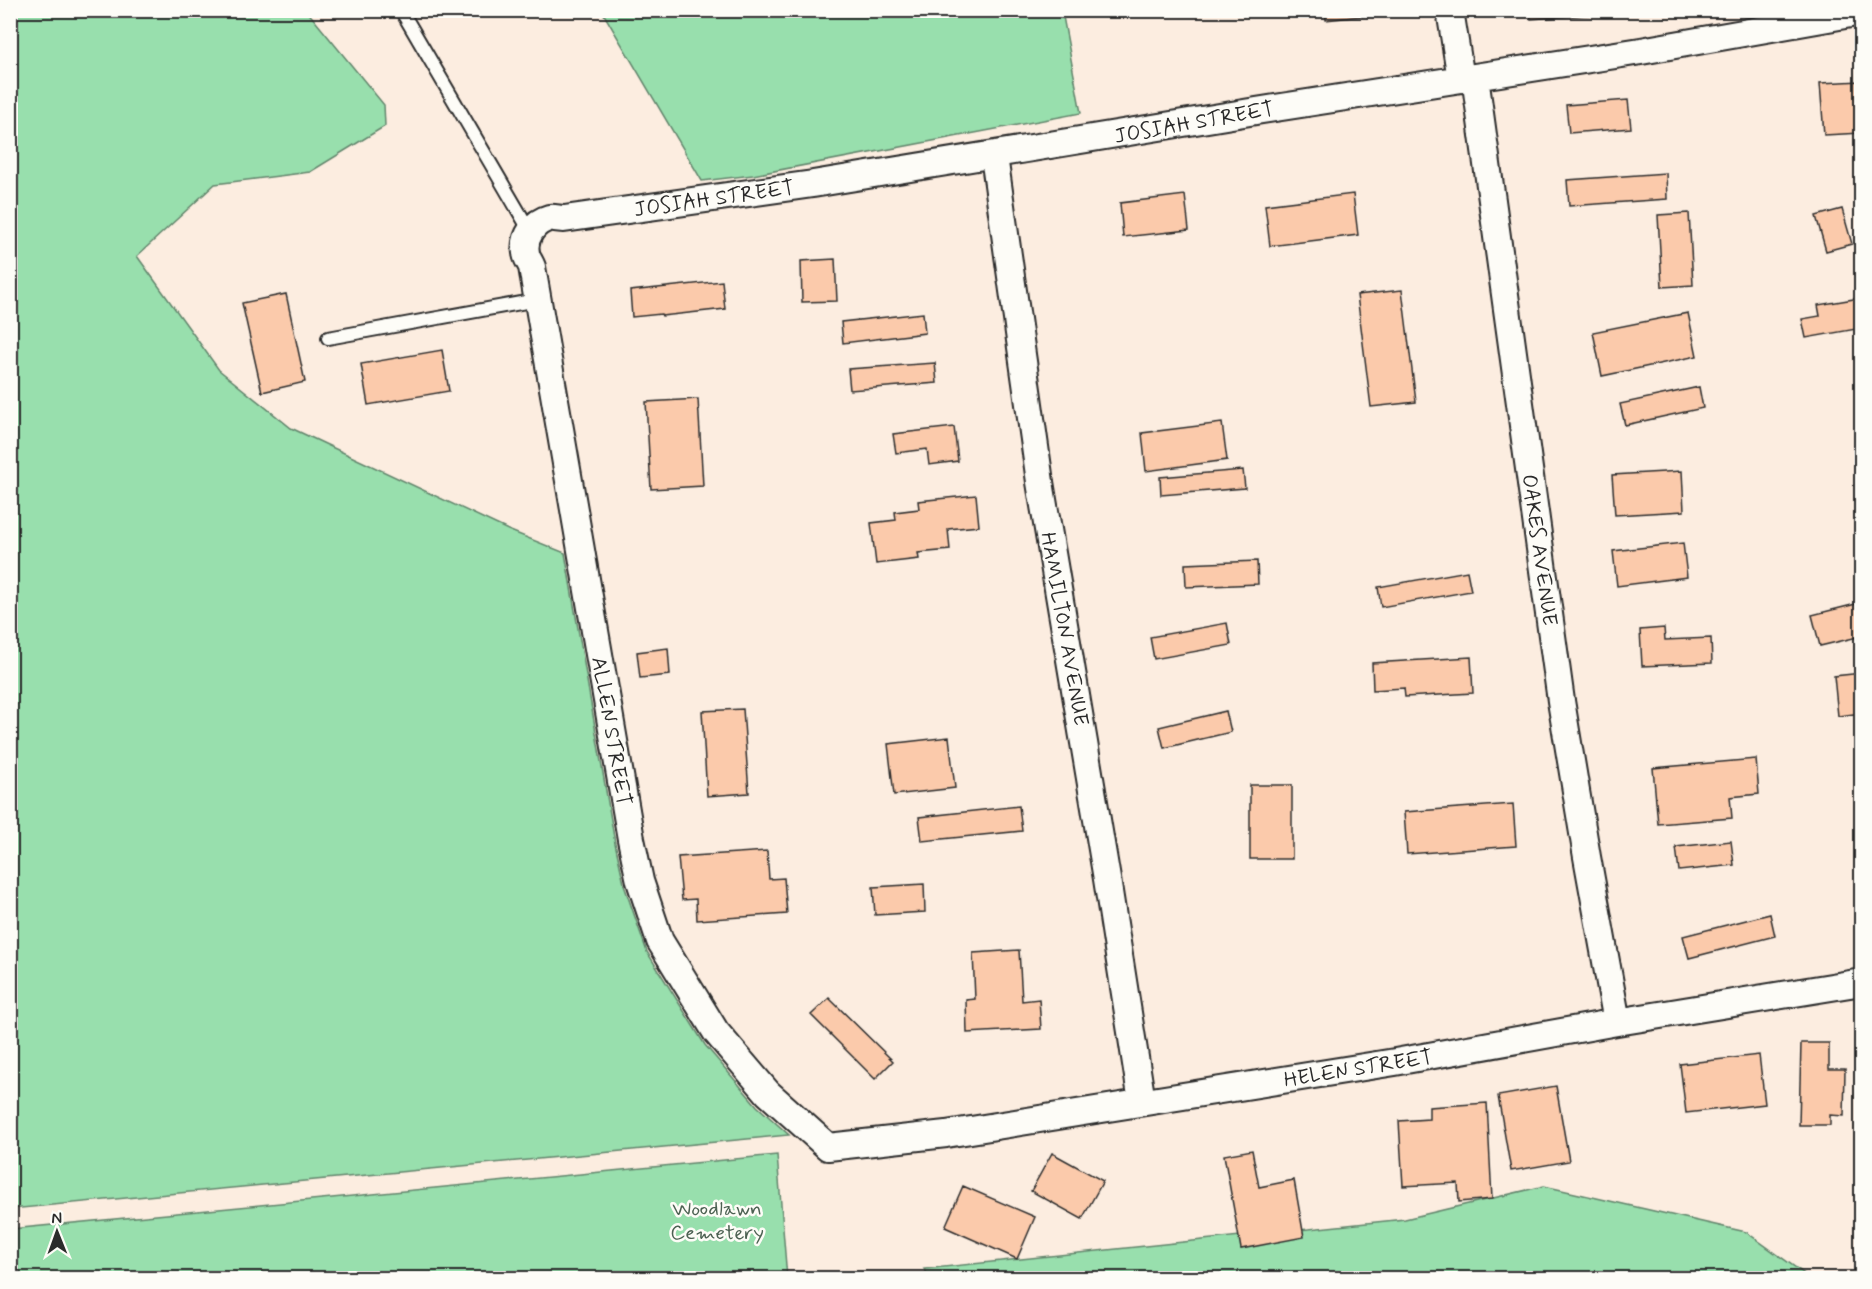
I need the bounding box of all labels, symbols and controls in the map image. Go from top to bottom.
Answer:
street label: JOSIAH STREET [1112,95,1276,151]
street label: JOSIAH STREET [632,174,796,224]
street label: OAKES AVENUE [1515,473,1564,628]
street label: HAMILTON AVENUE [1033,530,1095,728]
street label: ALLEN STREET [584,654,638,808]
street label: HELEN STREET [1282,1043,1435,1095]
park label: Woodlawn Cemetery [670,1195,764,1247]
north arrow [27,1202,87,1262]
text: N [51,1208,62,1229]

